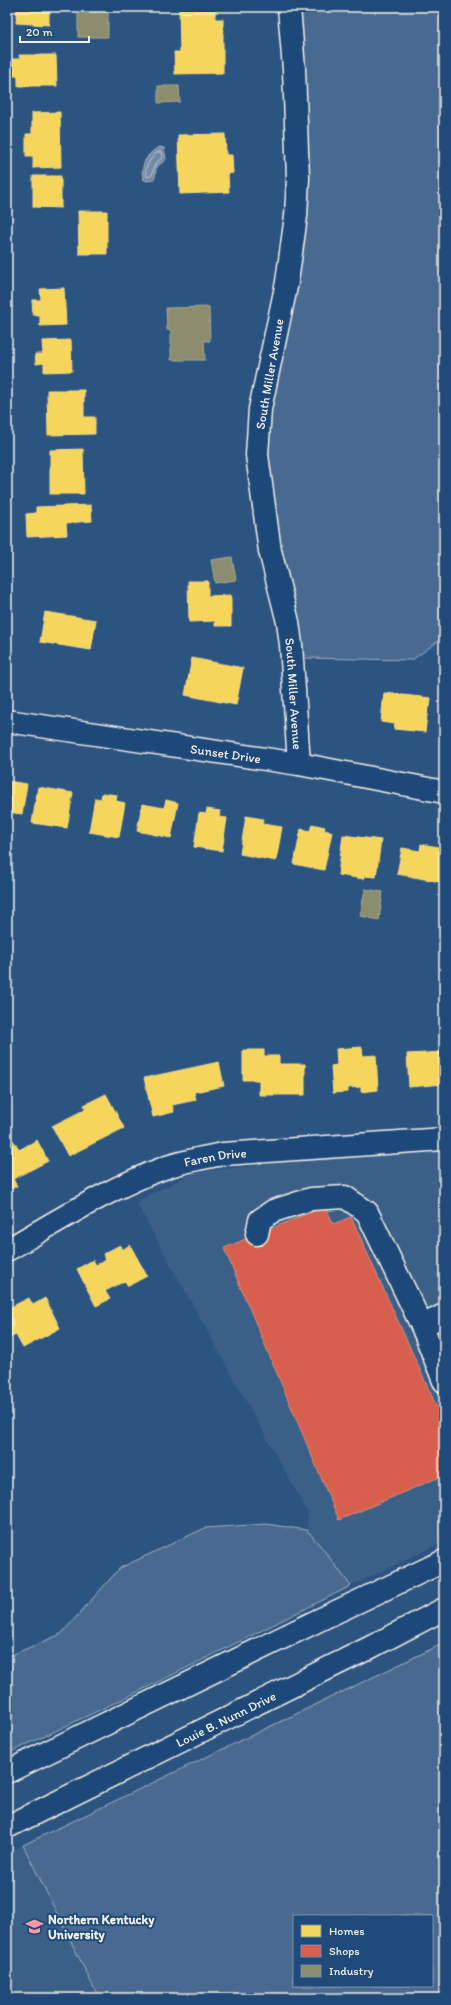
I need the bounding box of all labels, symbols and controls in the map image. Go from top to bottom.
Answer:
scale bar [20,18,89,44]
text: 20 m [26,25,53,39]
street label: South Miller Avenue [252,318,287,431]
street label: South Miller Avenue [282,637,305,750]
street label: Sunset Drive [189,741,262,766]
street label: Faren Drive [183,1145,247,1170]
street label: Louie B. Nunn Drive [173,1688,278,1750]
place label: Northern Kentucky University [48,1912,155,1943]
legend [293,1915,433,1987]
school or university icon: Northern Kentucky University [25,1916,45,1936]
text: Homes [329,1924,365,1938]
text: Shops [329,1944,360,1958]
text: Industry [329,1964,374,1978]

